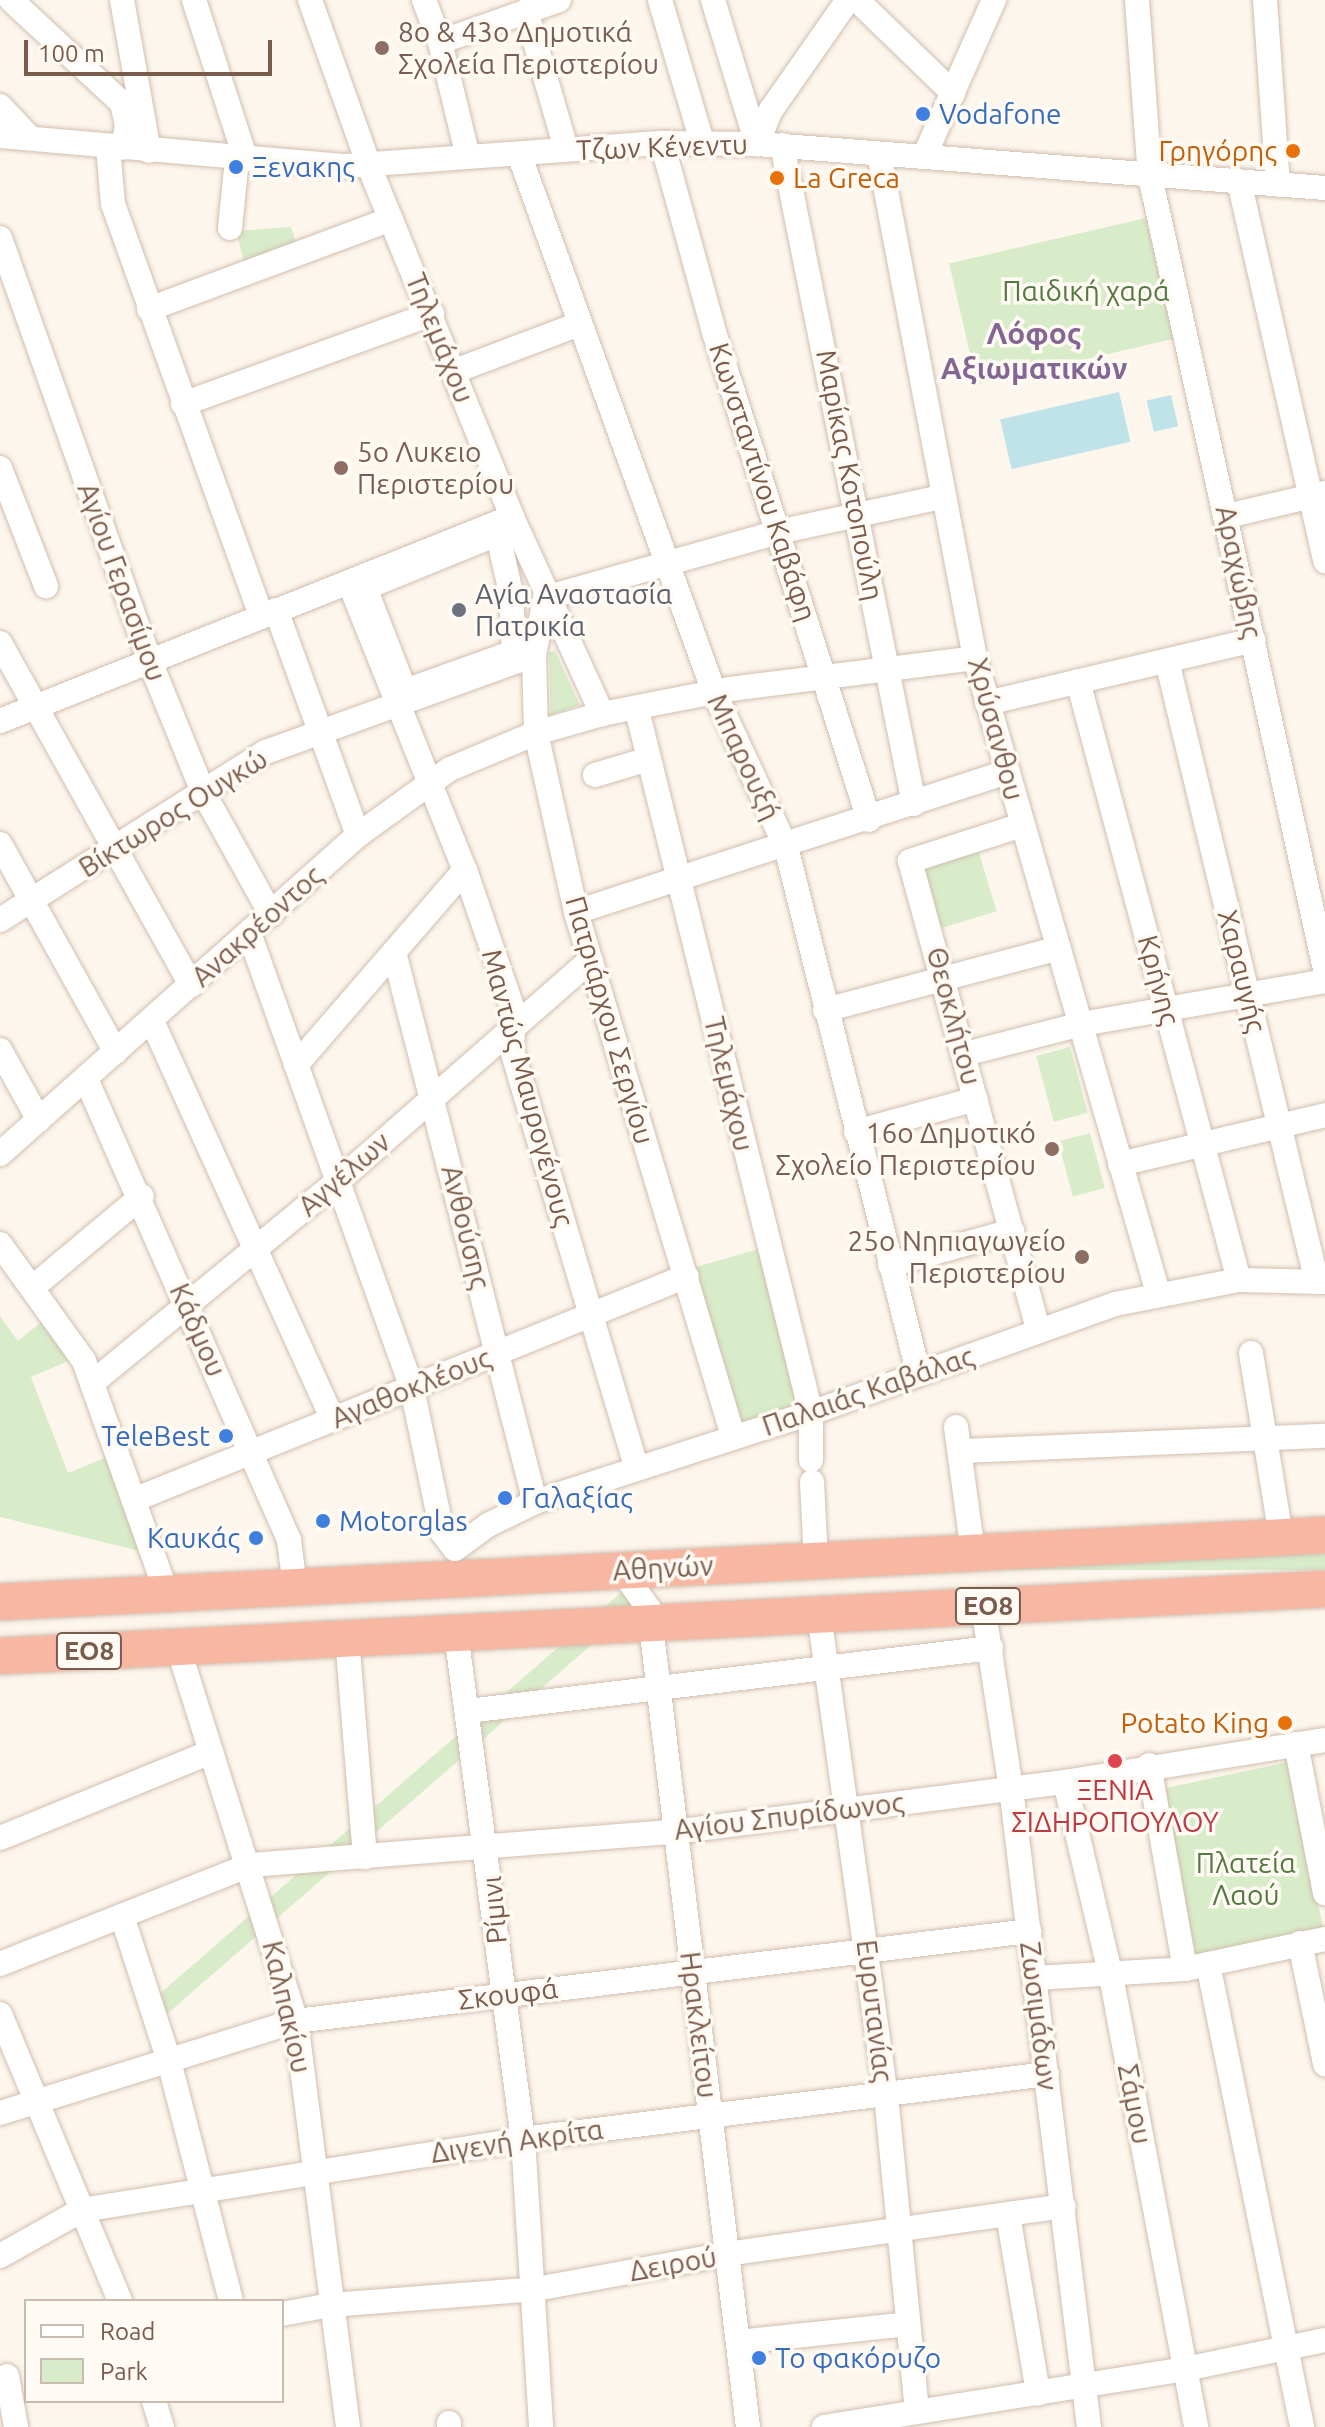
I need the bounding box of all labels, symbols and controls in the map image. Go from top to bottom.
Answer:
place label: 8ο & 43ο Δημοτικά Σχολεία Περιστερίου [398,15,659,81]
scale bar [28,24,276,74]
marker: 8ο & 43ο Δημοτικά Σχολεία Περιστερίου [373,39,391,57]
text: 100 m [38,40,105,67]
place label: Vodafone [939,97,1061,131]
marker: Vodafone [914,105,932,123]
street label: Τζων Κένεντυ [576,127,748,167]
place label: Γρηγόρης [1158,134,1277,168]
marker: Γρηγόρης [1284,142,1302,160]
place label: Ξενακης [252,150,355,184]
marker: Ξενακης [227,158,245,176]
place label: La Greca [793,161,900,195]
marker: La Greca [768,169,786,187]
street label: Τηλεμάχου [399,268,481,408]
park label: Παιδική χαρά [1002,274,1170,308]
district label: Λόφος Αξιωματικών [941,315,1127,386]
street label: Κωνσταντίνου Καβάφη [702,339,824,625]
street label: Μαρίκας Κοτοπούλη [809,347,891,603]
place label: 5ο Λυκειο Περιστερίου [357,435,514,501]
marker: 5ο Λυκειο Περιστερίου [332,459,350,477]
street label: Αγίου Γερασίμου [71,478,173,686]
street label: Αραχώβης [1209,503,1269,641]
place label: Αγία Αναστασία Πατρικία [475,577,673,643]
marker: Αγία Αναστασία Πατρικία [450,601,468,619]
street label: Χρύσανθου [961,654,1031,804]
street label: Μπαρουξή [700,689,788,825]
street label: Βίκτωρος Ουγκώ [73,742,273,884]
street label: Ανακρέοντος [185,858,329,994]
street label: Πατριάρχου Σεργίου [558,892,662,1148]
street label: Χαραυγής [1211,906,1273,1036]
street label: Κρήνης [1131,931,1187,1029]
street label: Θεοκλήτου [919,943,989,1089]
street label: Μαντώς Μαυρογένους [475,946,581,1230]
street label: Τηλεμάχου [697,1013,761,1155]
place label: 16ο Δημοτικό Σχολείο Περιστερίου [775,1116,1036,1182]
street label: Αγγέλων [291,1125,397,1223]
marker: 16ο Δημοτικό Σχολείο Περιστερίου [1043,1140,1061,1158]
street label: Ανθούσης [434,1162,498,1292]
place label: 25ο Νηπιαγωγείο Περιστερίου [848,1224,1066,1290]
marker: 25ο Νηπιαγωγείο Περιστερίου [1073,1248,1091,1266]
street label: Κάδμου [163,1278,233,1382]
street label: Παλαιάς Καβάλας [758,1339,978,1443]
street label: Αγαθοκλέους [326,1341,496,1435]
place label: TeleBest [101,1419,210,1453]
marker: TeleBest [217,1427,235,1445]
place label: Γαλαξίας [521,1481,633,1515]
marker: Γαλαξίας [496,1489,514,1507]
place label: Motorglas [339,1504,468,1538]
marker: Motorglas [314,1512,332,1530]
place label: Καυκάς [147,1521,240,1555]
marker: Καυκάς [247,1529,265,1547]
street label: Αθηνών [612,1549,714,1587]
road number: ΕΟ8 [954,1584,1022,1628]
road number: ΕΟ8 [55,1629,123,1673]
place label: Potato King [1121,1706,1269,1740]
marker: Potato King [1276,1714,1294,1732]
marker: ΞΕΝΙΑ ΣΙΔΗΡΟΠΟΥΛΟΥ [1106,1752,1124,1770]
place label: ΞΕΝΙΑ ΣΙΔΗΡΟΠΟΥΛΟΥ [1011,1773,1219,1839]
street label: Αγίου Σπυρίδωνος [672,1785,906,1847]
park label: Πλατεία Λαού [1196,1846,1296,1912]
street label: Ρίμινι [474,1875,514,1945]
street label: Καλπακίου [255,1938,319,2076]
street label: Ευρυτανίας [850,1938,900,2084]
street label: Ζωσιμάδων [1013,1940,1065,2092]
street label: Ηρακλείτου [673,1950,725,2100]
street label: Σκουφά [456,1971,560,2017]
street label: Σάμου [1111,2061,1159,2147]
street label: Διγενή Ακρίτα [429,2112,605,2170]
street label: Δειρού [627,2240,719,2288]
legend [24,2299,284,2403]
text: Road [100,2318,155,2345]
place label: Το φακόρυζο [775,2341,941,2375]
marker: Το φακόρυζο [750,2349,768,2367]
text: Park [100,2358,148,2385]

